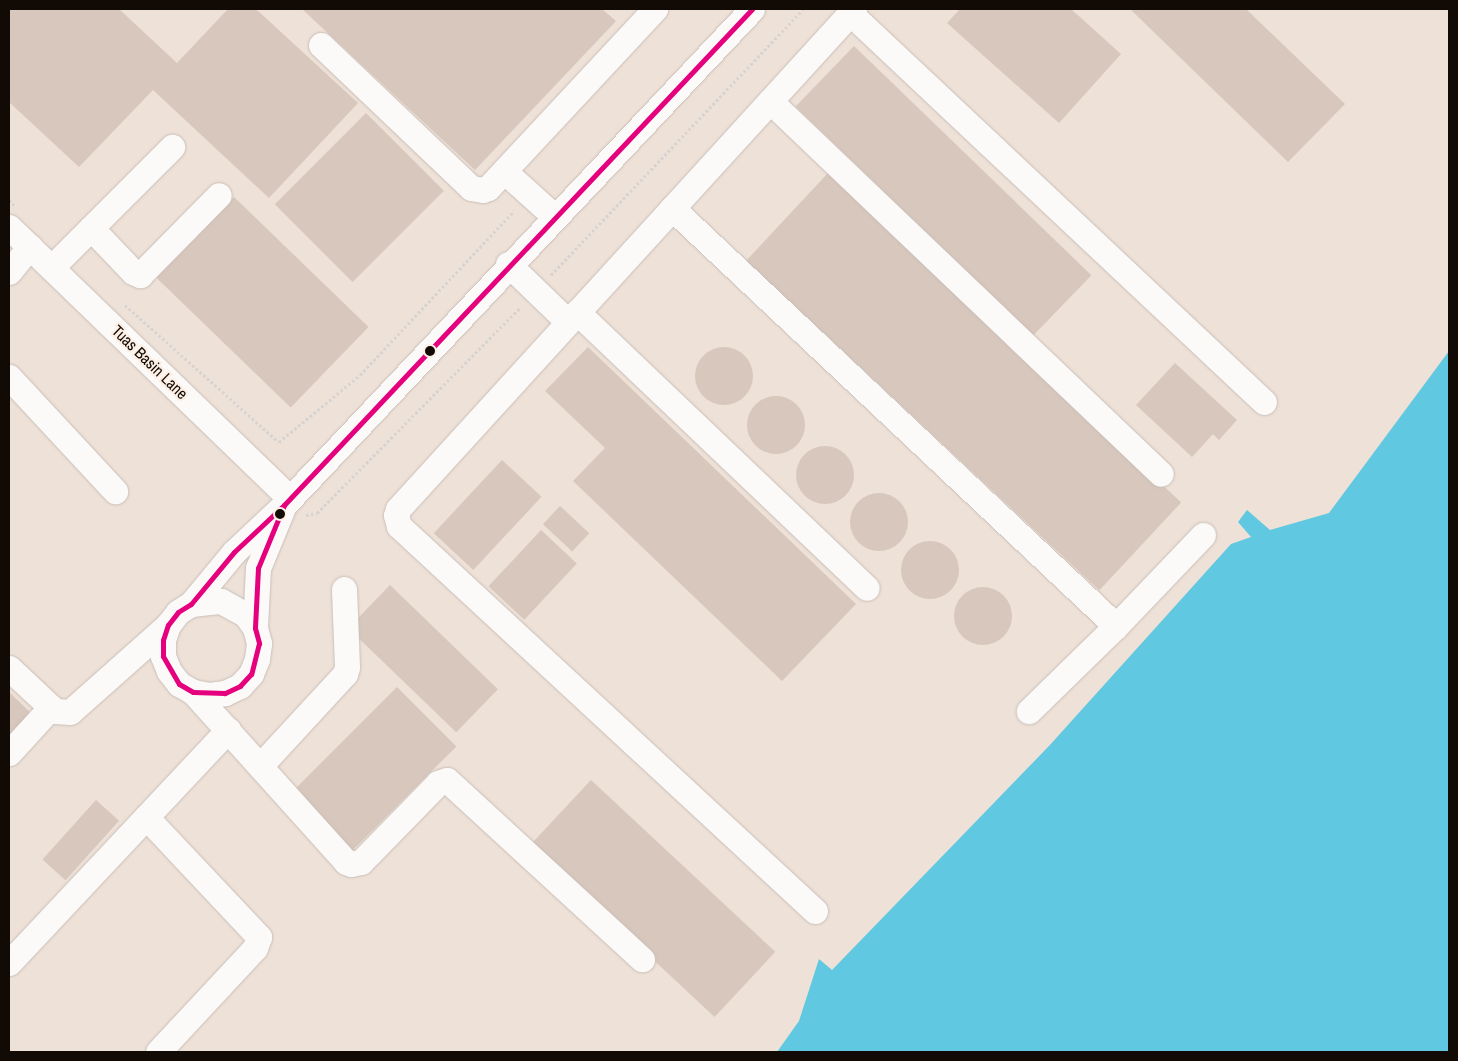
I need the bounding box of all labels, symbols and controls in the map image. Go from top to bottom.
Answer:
street label: Tuas Basin Lane [108,321,192,403]
unlabelled marker [425,346,435,356]
unlabelled marker [275,509,285,519]

